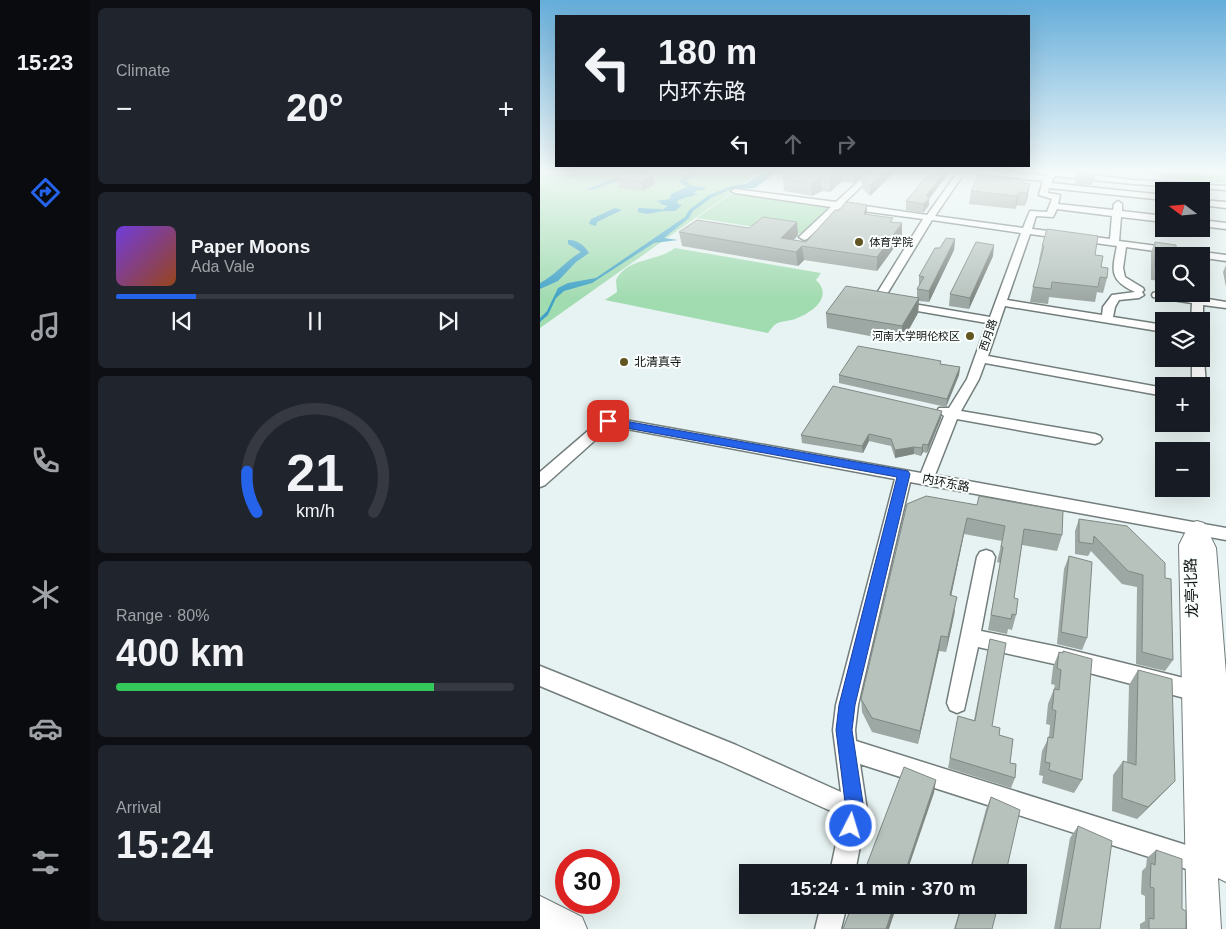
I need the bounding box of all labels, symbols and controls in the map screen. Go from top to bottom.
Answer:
text: 180 m [658,32,757,71]
icon: left [575,35,640,100]
text: 15:23 [17,50,73,75]
text: Climate [116,62,170,79]
text: 内环东路 [658,79,746,104]
text: 20° [286,87,344,129]
text: − [116,93,132,124]
text: + [498,93,514,124]
icon: left [726,130,754,158]
icon: ahead [779,130,807,158]
icon: right [832,130,860,158]
icon: directions [28,175,63,210]
north arrow [1155,182,1210,238]
map controls [1155,182,1210,497]
text: Paper Moons [191,236,310,257]
marker: 体育学院 [853,236,865,248]
place label: 体育学院 [869,236,913,248]
button: search [1155,247,1210,302]
text: Ada Vale [191,258,255,275]
icon: previous [168,307,196,335]
icon: pause [301,307,329,335]
icon: next [434,307,462,335]
icon: music [28,309,63,344]
button: layers [1155,312,1210,367]
street label: 西月路 [977,317,999,353]
place label: 河南大学明伦校区 [872,330,960,342]
marker: 河南大学明伦校区 [964,330,976,342]
place label: 北清真寺 [634,355,682,369]
marker: 北清真寺 [618,356,630,368]
button: + [1155,377,1210,432]
pin [587,400,629,442]
icon: arrive [594,407,622,435]
button: − [1155,442,1210,497]
icon: phone [28,443,63,478]
text: 21 [286,444,344,502]
street label: 内环东路 [921,472,971,494]
text: km/h [296,501,334,521]
street label: 龙亭北路 [1181,558,1201,618]
icon: climate [28,577,63,612]
text: Range · 80% [116,607,209,624]
text: 400 km [116,632,245,674]
icon: car [28,711,63,746]
text: Arrival [116,799,161,816]
position arrow [824,799,876,851]
text: 15:24 [116,824,213,866]
icon: filters [28,845,63,880]
speed limit sign: 30 [555,849,620,914]
text: 15:24 · 1 min · 370 m [790,878,976,899]

